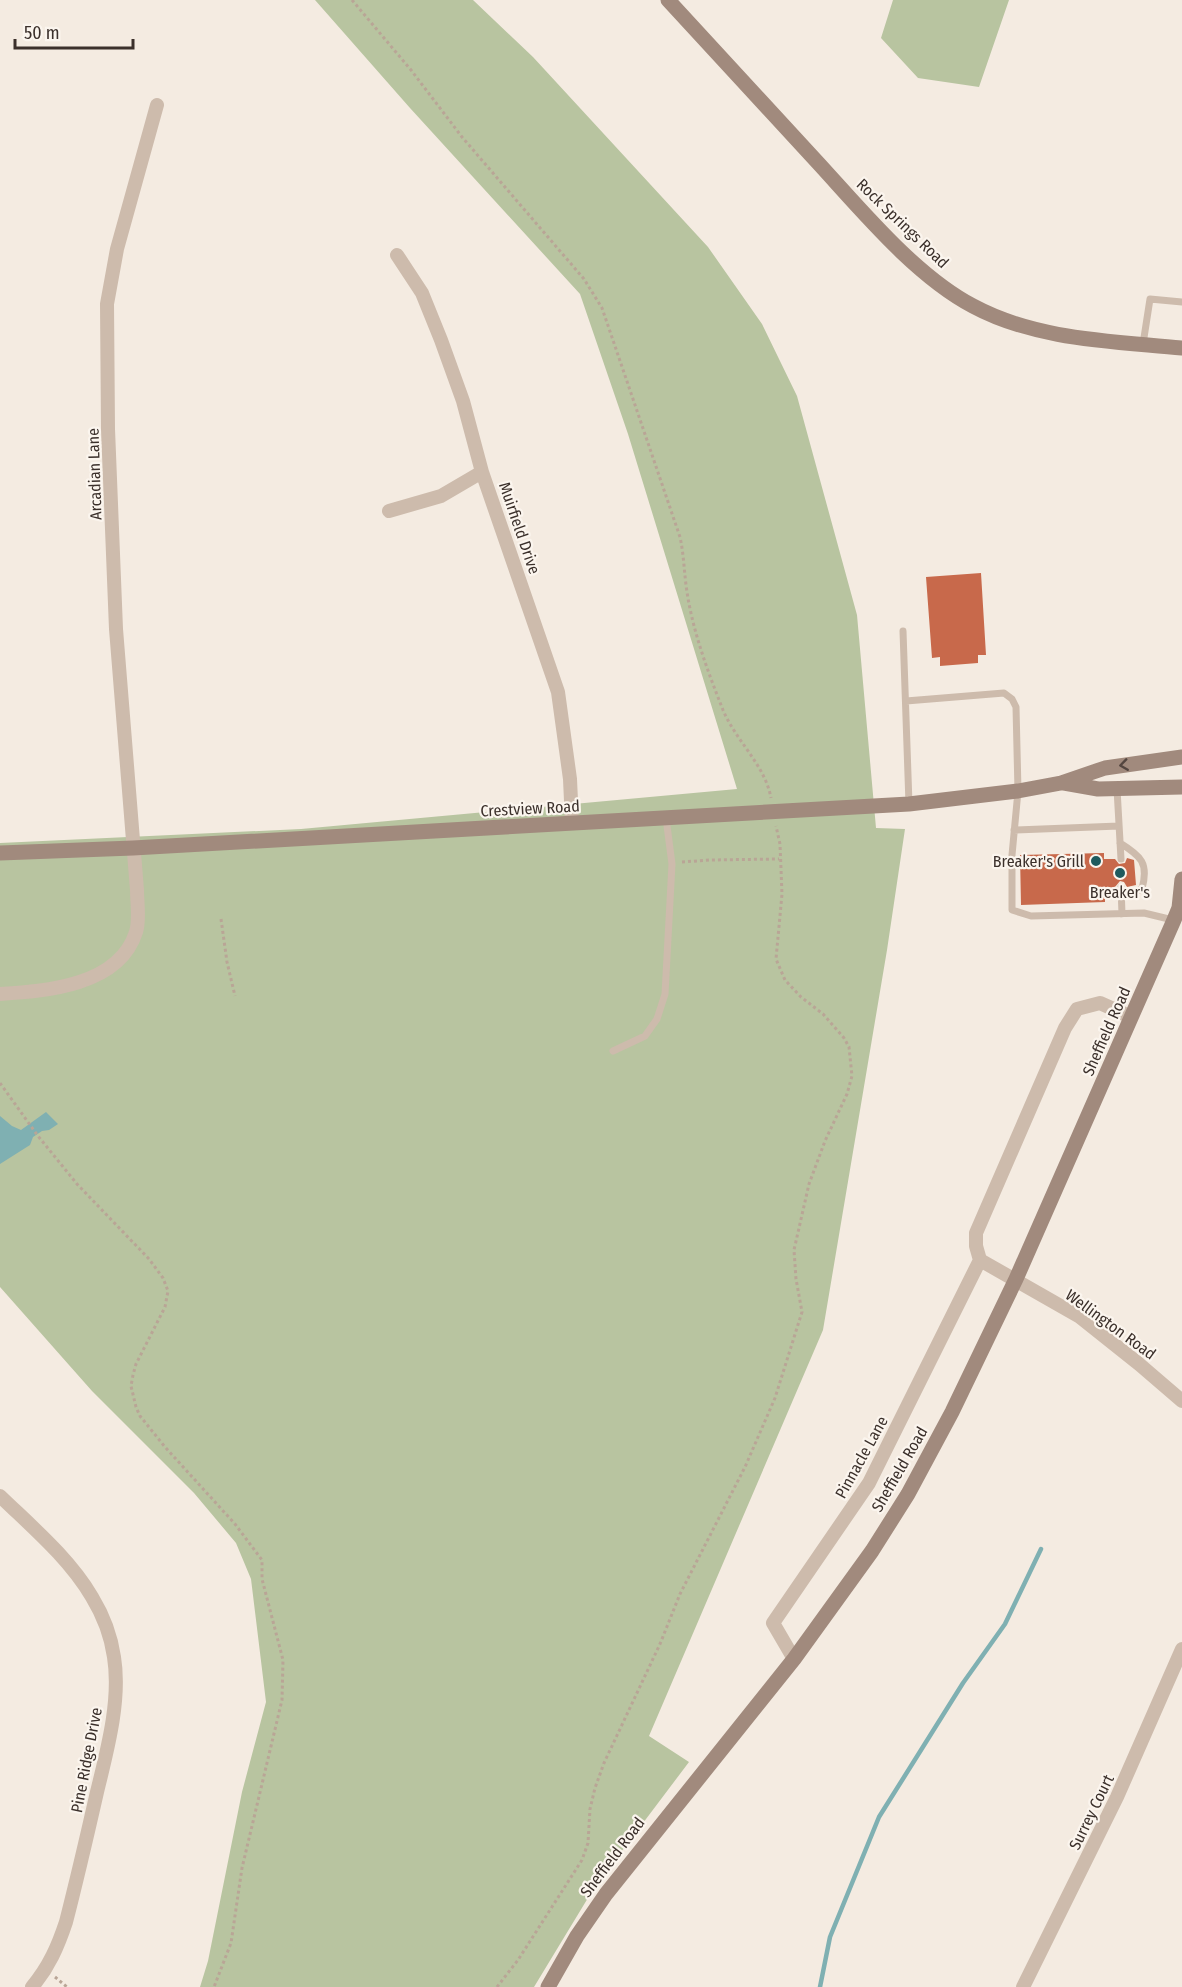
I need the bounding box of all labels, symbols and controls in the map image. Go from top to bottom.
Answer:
scale bar [15,12,134,50]
text: 50 m [24,22,60,44]
street label: Rock Springs Road [853,175,953,272]
street label: Arcadian Lane [83,428,106,520]
street label: Muirfield Drive [495,480,544,577]
one-way arrow [1120,759,1129,771]
street label: Crestview Road [480,796,580,821]
place label: Breaker's Grill [993,852,1084,871]
marker: Breaker's Grill [1089,854,1103,868]
marker: Breaker's [1113,866,1127,880]
place label: Breaker's [1090,883,1150,902]
street label: Sheffield Road [1078,984,1134,1079]
street label: Wellington Road [1062,1285,1160,1364]
street label: Pinnacle Lane [831,1413,892,1502]
street label: Sheffield Road [867,1423,931,1515]
street label: Pine Ridge Drive [67,1706,106,1814]
street label: Surrey Court [1065,1771,1118,1853]
street label: Sheffield Road [576,1814,649,1901]

